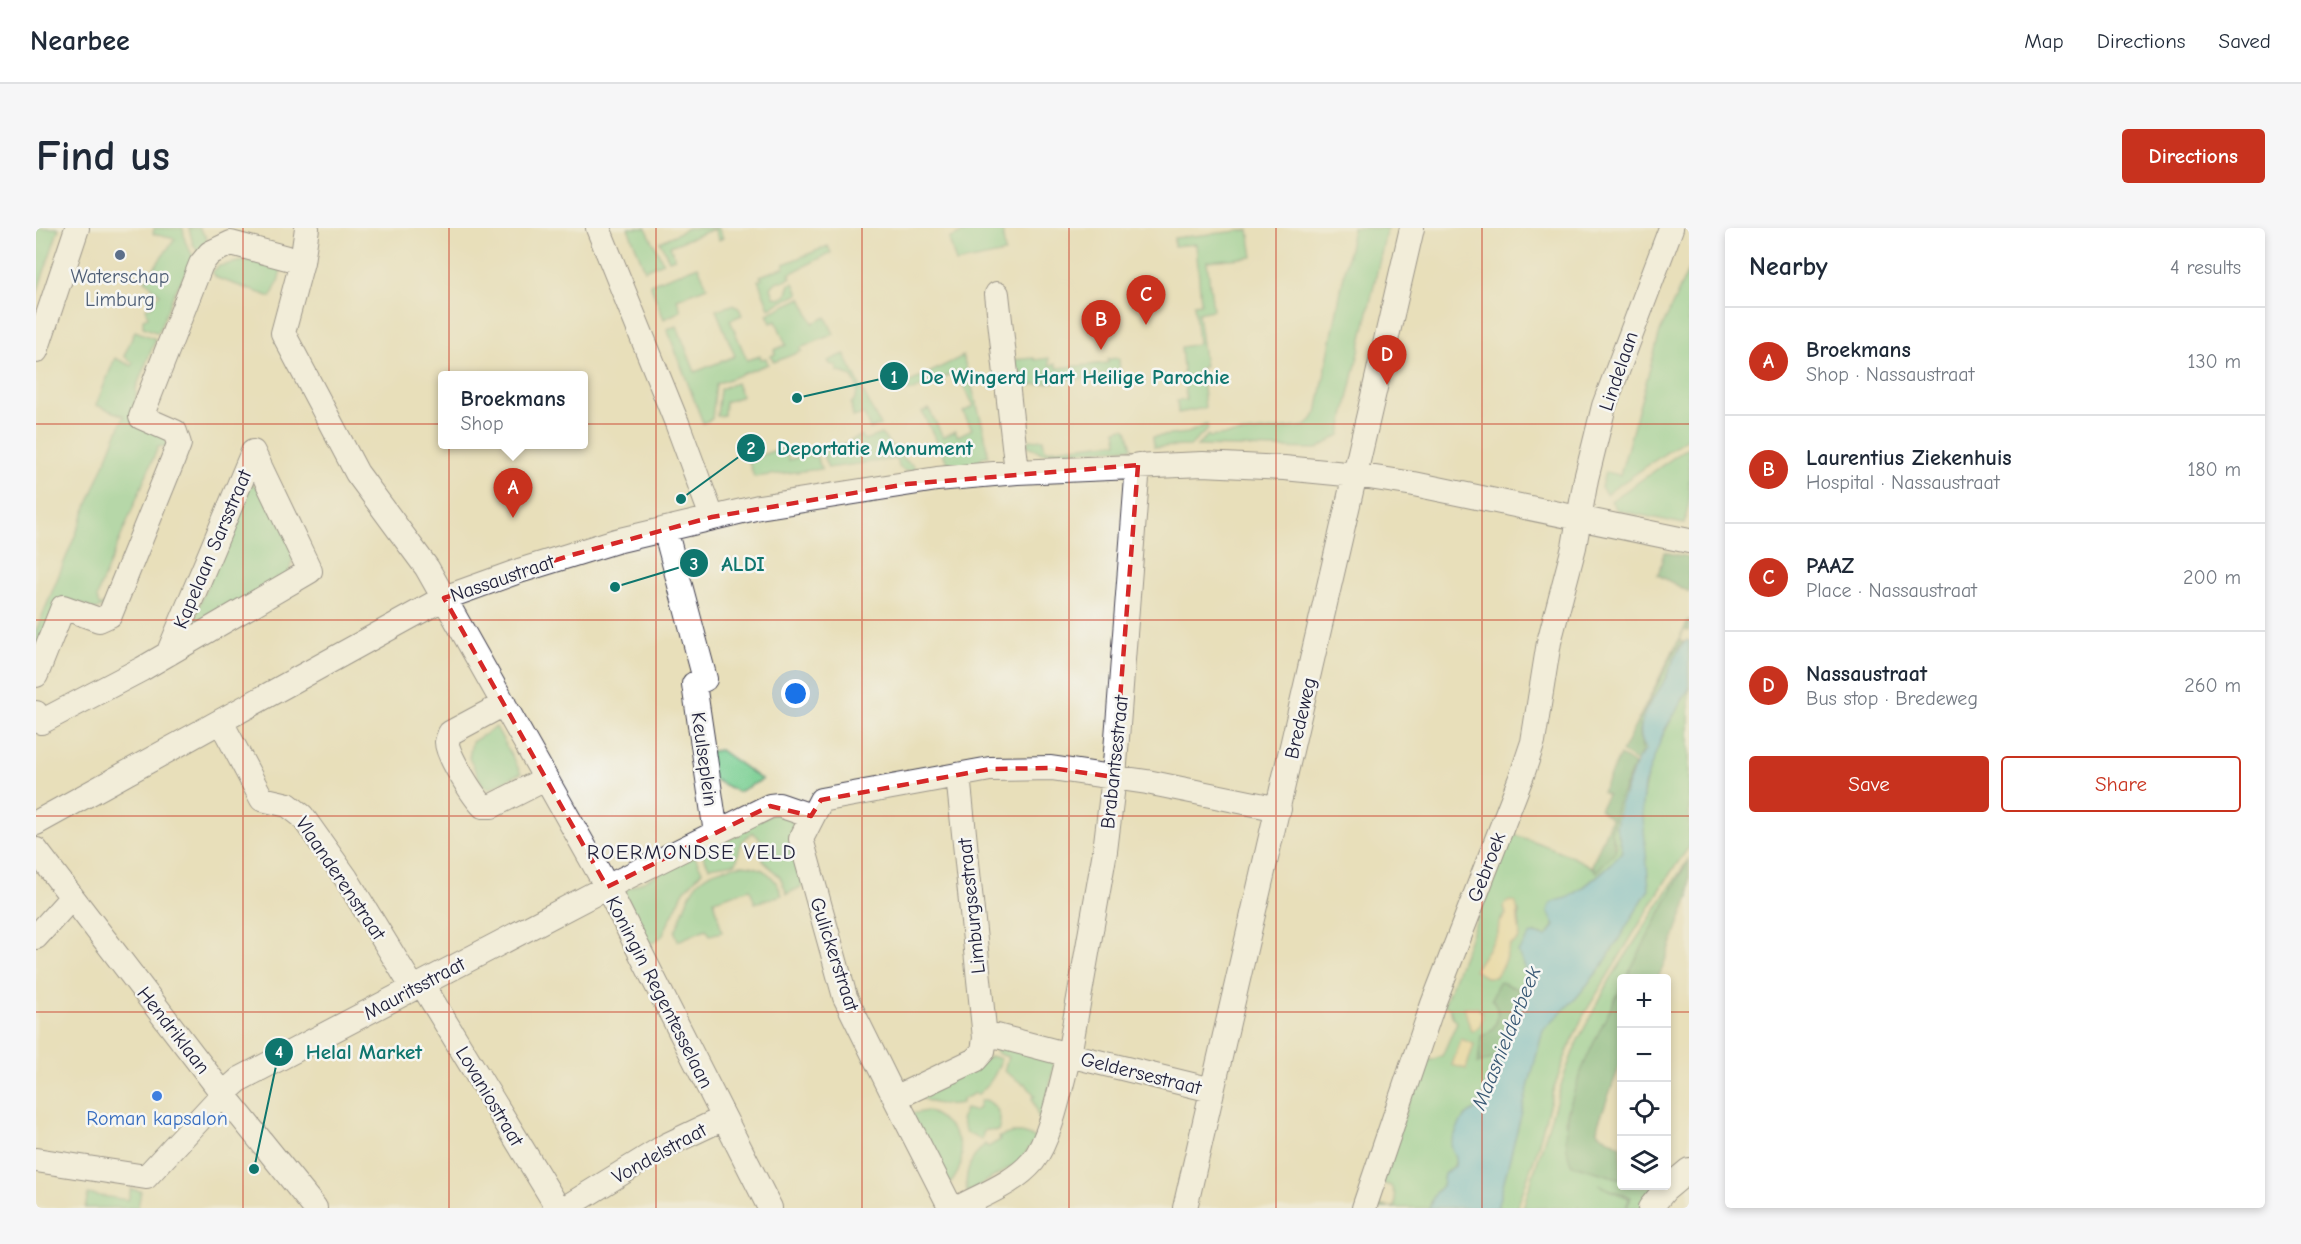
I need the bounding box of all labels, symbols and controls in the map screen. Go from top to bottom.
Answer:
text: Nearbee [30,25,130,57]
text: Map [2024,29,2064,53]
text: Directions [2097,29,2186,53]
text: Saved [2219,29,2271,53]
button: Directions [2122,129,2265,183]
text: Find us [36,132,170,181]
marker: Waterschap Limburg [113,248,127,262]
text: Nearby [1749,252,1828,282]
text: 4 results [2170,256,2241,279]
place label: Waterschap Limburg [71,265,169,311]
pin: C [1126,276,1166,325]
pin: B [1082,300,1120,350]
street label: Lindelaan [1594,329,1643,414]
pin: D [1368,336,1406,385]
text: Broekmans [1806,337,1911,363]
text: A [1763,350,1774,373]
text: 130 m [2188,350,2241,373]
callout: De Wingerd Hart Heilige Parochie [879,357,1242,396]
text: Shop · Nassaustraat [1806,363,1974,386]
text: De Wingerd Hart Heilige Parochie [920,365,1230,389]
text: 1 [890,367,898,388]
popup [438,371,588,449]
text: Broekmans [461,386,565,412]
text: Shop [461,412,504,435]
callout: Deportatie Monument [736,428,985,467]
text: Deportatie Monument [777,436,974,460]
text: 2 [747,438,756,459]
text: Laurentius Ziekenhuis [1806,445,2012,471]
text: B [1762,458,1775,481]
text: 180 m [2187,458,2241,481]
street label: Kapelaan Sarsstraat [169,465,257,632]
pin: A [494,468,532,518]
text: Hospital · Nassaustraat [1806,471,2000,494]
callout: ALDI [679,544,777,583]
street label: Nassaustraat [447,550,558,607]
text: ALDI [721,552,765,576]
text: PAAZ [1806,553,1854,579]
text: 3 [690,554,698,575]
text: C [1762,566,1775,589]
text: 200 m [2183,566,2241,589]
text: Place · Nassaustraat [1806,579,1977,602]
text: Nassaustraat [1806,661,1927,687]
text: D [1762,674,1775,697]
text: 260 m [2184,674,2241,697]
street label: Bredeweg [1280,675,1321,761]
your location [781,679,810,708]
text: Bus stop · Bredeweg [1806,687,1978,710]
street label: Brabantsestraat [1096,693,1133,830]
street label: Keulseplein [687,711,722,808]
button: Save [1749,756,1989,812]
button: Share [2001,756,2241,812]
street label: Vlaanderenstraat [291,812,391,945]
street label: Gebroek [1463,829,1510,905]
street label: Limburgsestraat [953,836,990,975]
district label: ROERMONDSE VELD [587,840,797,864]
street label: Koningin Regentesselaan [601,892,718,1092]
street label: Gulickerstraat [805,894,864,1015]
street label: Mauritsstraat [359,951,470,1025]
water label: Maasnielderbeek [1466,962,1546,1114]
map controls [1617,974,1671,1190]
button: + [1617,974,1671,1028]
street label: Hendriklaan [132,982,215,1079]
button: − [1617,1028,1671,1082]
callout: Helal Market [264,1032,435,1071]
text: Helal Market [306,1040,423,1064]
text: 4 [275,1042,283,1063]
street label: Lovaniostraat [451,1042,529,1151]
street label: Geldersestraat [1078,1047,1205,1100]
button: locate [1617,1082,1671,1136]
marker: Roman kapsalon [150,1089,164,1103]
place label: Roman kapsalon [86,1107,228,1130]
street label: Vondelstraat [608,1118,711,1189]
button: layers [1617,1136,1671,1190]

